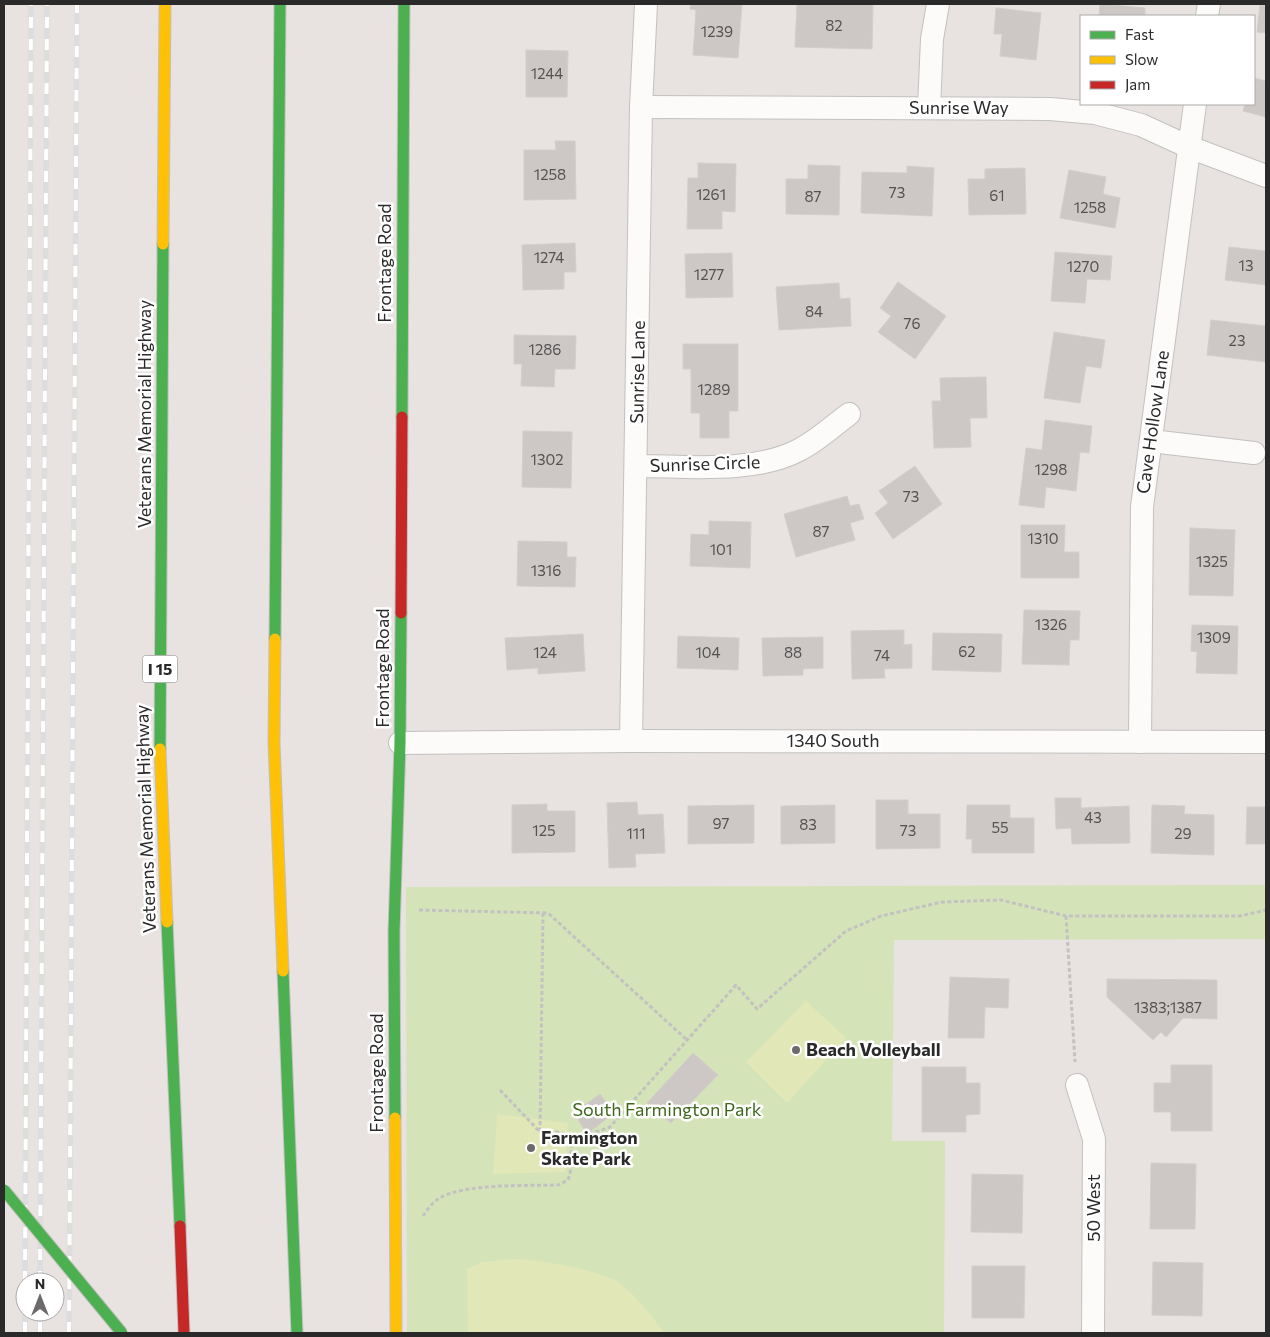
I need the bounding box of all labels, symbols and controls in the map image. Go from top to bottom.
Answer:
legend [1080,15,1255,105]
house number: 82 [825,16,843,34]
house number: 1239 [701,22,733,40]
text: Fast [1125,25,1154,43]
text: Slow [1125,50,1158,68]
house number: 1244 [531,64,563,82]
text: Jam [1125,75,1150,93]
street label: Sunrise Way [909,96,1009,118]
house number: 1258 [534,165,566,183]
house number: 73 [889,183,905,201]
house number: 1261 [696,185,726,203]
house number: 61 [989,186,1005,204]
house number: 87 [805,187,822,205]
house number: 1258 [1074,198,1106,216]
street label: Frontage Road [373,203,395,323]
house number: 1274 [534,248,564,266]
house number: 13 [1239,256,1253,274]
house number: 1270 [1067,257,1099,275]
house number: 1277 [694,265,724,283]
street label: Veterans Memorial Highway [133,300,155,528]
house number: 84 [805,302,823,320]
house number: 76 [904,314,920,332]
street label: Sunrise Lane [625,320,649,424]
house number: 23 [1229,331,1245,349]
house number: 1286 [529,340,561,358]
street label: Cave Hollow Lane [1131,349,1173,495]
house number: 1289 [698,380,730,398]
house number: 1302 [530,450,564,468]
street label: Sunrise Circle [649,450,761,476]
house number: 1298 [1035,460,1067,478]
house number: 73 [903,487,919,505]
house number: 87 [813,522,830,540]
house number: 1310 [1027,529,1059,547]
house number: 101 [710,540,732,558]
house number: 1325 [1196,552,1228,570]
house number: 1316 [531,561,561,579]
street label: Frontage Road [371,608,393,728]
house number: 1326 [1035,615,1067,633]
house number: 1309 [1197,628,1231,646]
house number: 62 [958,642,976,660]
house number: 124 [533,643,557,661]
house number: 104 [695,643,721,661]
house number: 88 [784,643,802,661]
house number: 74 [874,646,890,664]
road number: I 15 [142,656,178,682]
street label: Veterans Memorial Highway [130,704,160,934]
street label: 1340 South [786,729,880,751]
house number: 43 [1084,808,1102,826]
house number: 97 [713,814,730,832]
house number: 83 [799,815,817,833]
house number: 55 [991,818,1009,836]
house number: 125 [532,821,556,839]
house number: 73 [900,821,916,839]
house number: 111 [626,824,646,842]
house number: 29 [1174,824,1192,842]
house number: 1383;1387 [1134,998,1202,1016]
street label: Frontage Road [365,1013,387,1133]
place label: Beach Volleyball [806,1038,941,1060]
marker: Beach Volleyball [790,1044,802,1056]
park label: South Farmington Park [573,1098,762,1120]
place label: Farmington Skate Park [541,1126,638,1169]
marker: Farmington Skate Park [525,1142,537,1154]
street label: 50 West [1082,1174,1104,1242]
north arrow [15,1272,65,1322]
text: N [35,1275,45,1292]

